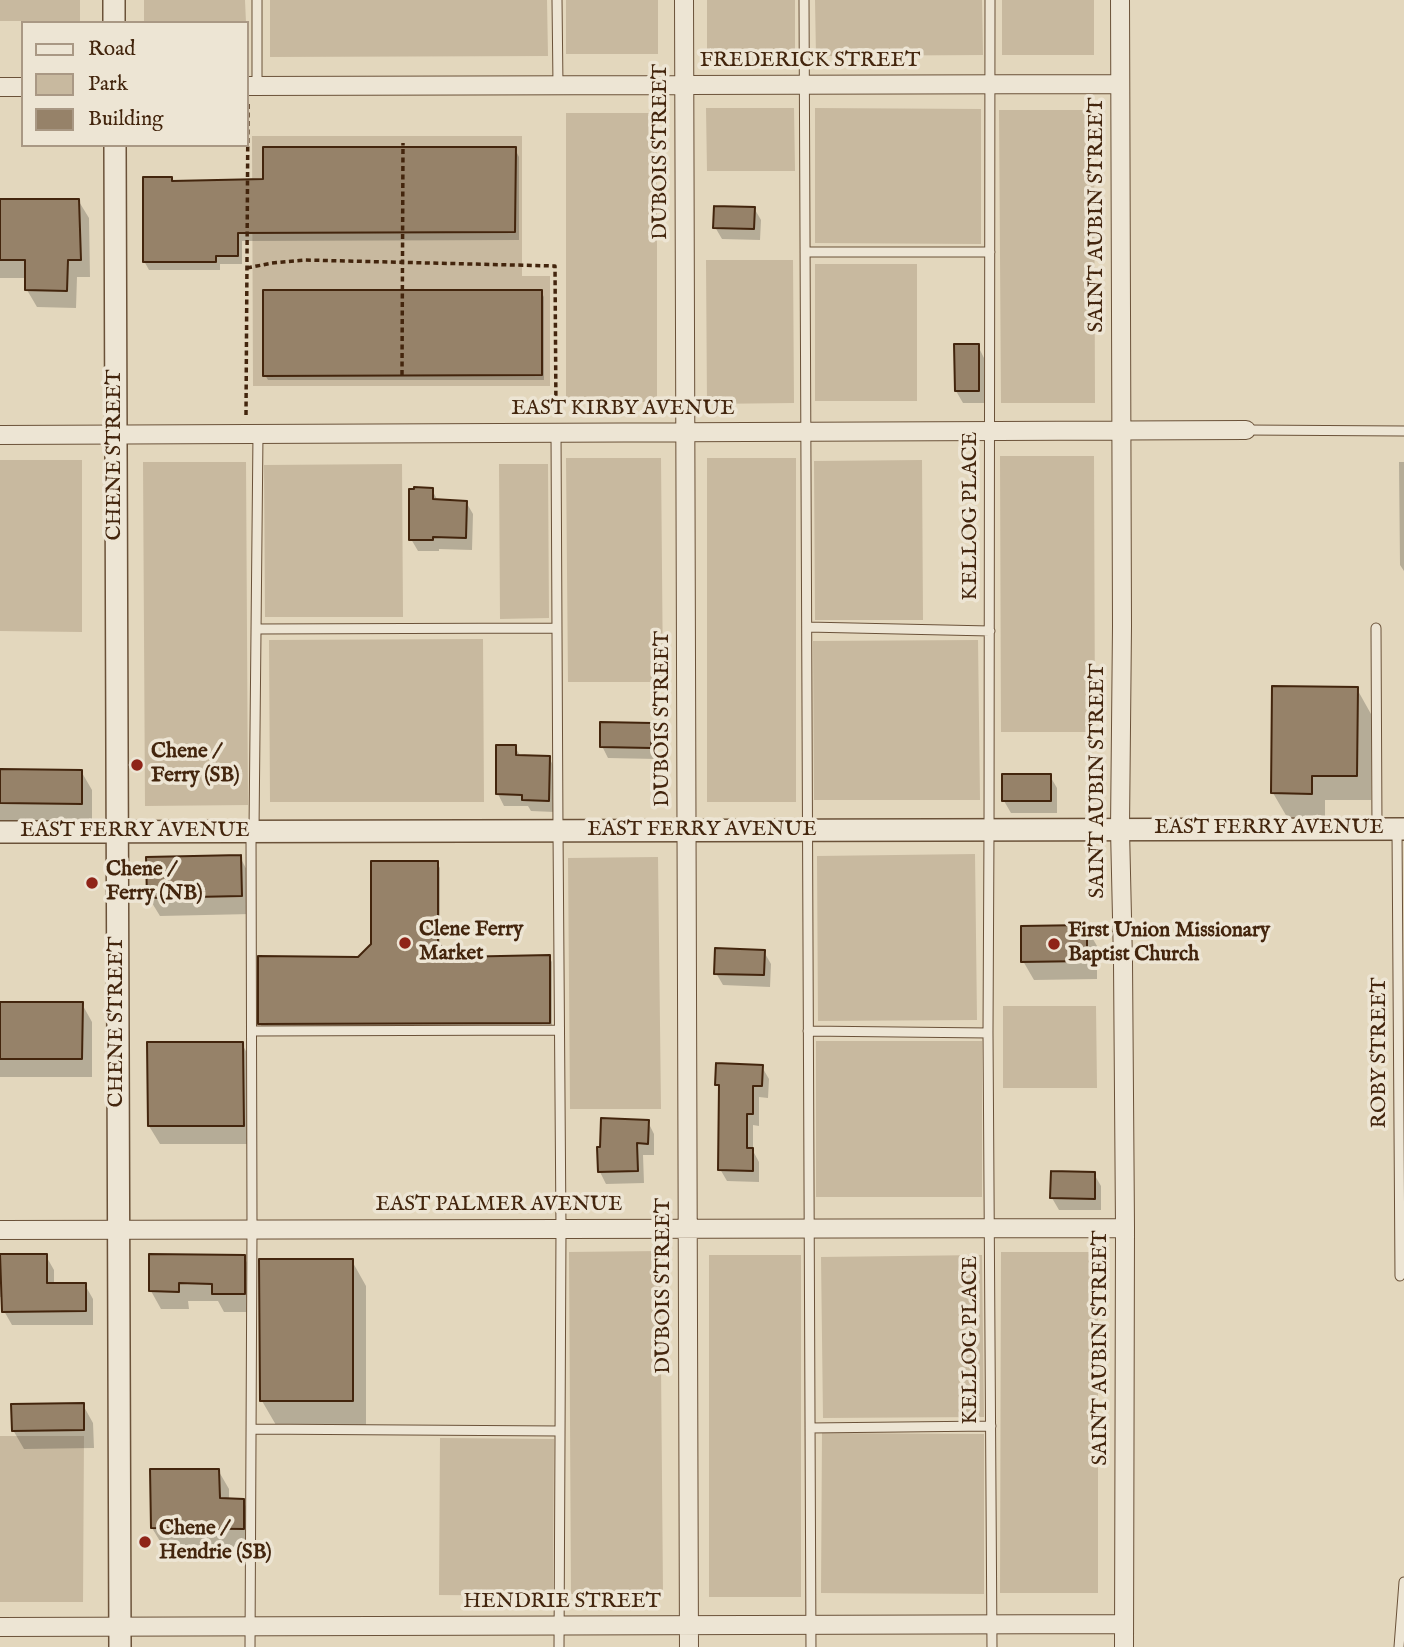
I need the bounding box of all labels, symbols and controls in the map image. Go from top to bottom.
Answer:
legend [21,21,248,147]
text: Road [88,36,135,63]
street label: FREDERICK STREET [700,49,920,75]
street label: DUBOIS STREET [649,64,675,240]
text: Park [88,71,128,98]
street label: SAINT AUBIN STREET [1085,97,1111,333]
text: Building [88,106,163,133]
street label: CHENE STREET [103,369,129,541]
street label: EAST KIRBY AVENUE [511,397,735,423]
street label: KELLOG PLACE [959,432,985,600]
street label: DUBOIS STREET [651,631,677,807]
street label: SAINT AUBIN STREET [1086,663,1112,899]
place label: Chene / Ferry (SB) [151,740,240,790]
marker: Chene / Ferry (SB) [129,757,145,773]
street label: EAST FERRY AVENUE [1154,816,1384,842]
street label: EAST FERRY AVENUE [587,818,817,844]
street label: EAST FERRY AVENUE [20,819,250,845]
place label: Chene / Ferry (NB) [106,858,203,908]
marker: Chene / Ferry (NB) [84,875,100,891]
place label: Clene Ferry Market [419,918,523,968]
place label: First Union Missionary Baptist Church [1068,919,1270,969]
marker: Clene Ferry Market [397,935,413,951]
street label: CHENE STREET [105,936,131,1108]
marker: First Union Missionary Baptist Church [1046,936,1062,952]
street label: ROBY STREET [1368,977,1394,1129]
street label: EAST PALMER AVENUE [376,1193,622,1219]
street label: DUBOIS STREET [652,1198,678,1374]
street label: SAINT AUBIN STREET [1089,1230,1115,1466]
street label: KELLOG PLACE [959,1256,985,1424]
place label: Chene / Hendrie (SB) [159,1517,272,1567]
marker: Chene / Hendrie (SB) [137,1534,153,1550]
street label: HENDRIE STREET [463,1590,661,1616]

